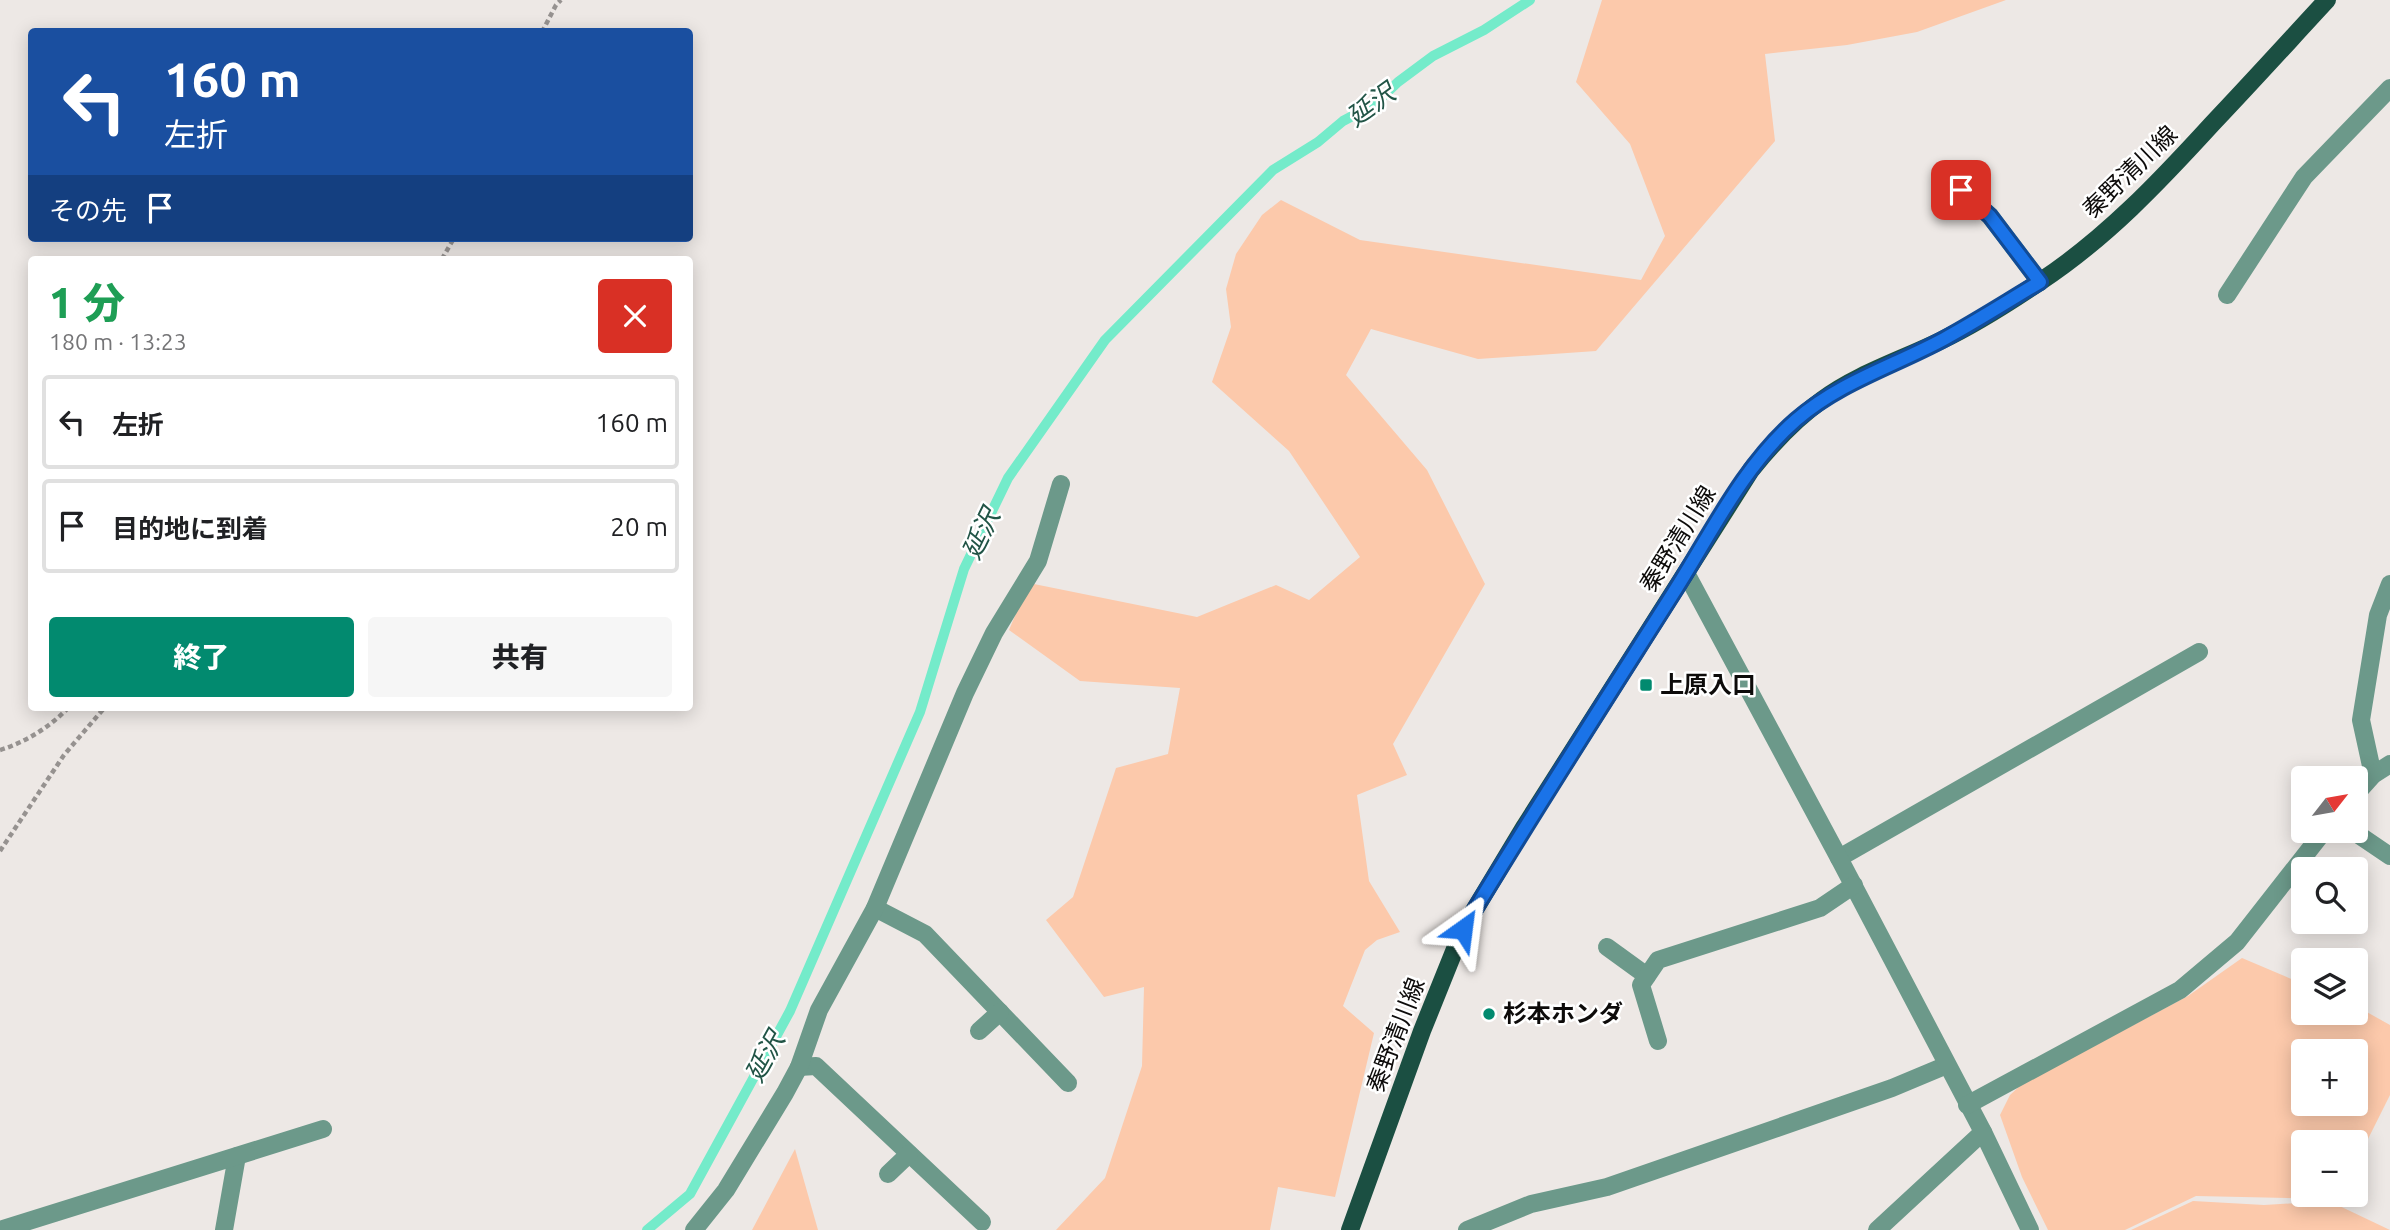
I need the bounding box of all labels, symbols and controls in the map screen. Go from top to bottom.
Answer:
text: 160 m [164,51,301,106]
icon: left [49,56,140,147]
water label: 延沢 [1341,76,1403,132]
text: 左折 [164,116,228,152]
street label: 秦野清川線 [2077,120,2182,223]
pin [1931,160,1991,220]
icon: arrive [1942,171,1980,209]
icon: arrive [141,189,179,227]
text: その先 [49,196,127,225]
text: 1 分 [49,279,125,326]
button: close [598,279,672,353]
text: 180 m · 13:23 [49,329,187,354]
icon: left [53,403,91,441]
text: 160 m [596,408,668,437]
text: 左折 [112,410,164,439]
street label: 秦野清川線 [1634,481,1721,597]
water label: 延沢 [956,501,1006,564]
icon: arrive [53,507,91,545]
text: 20 m [610,512,668,541]
text: 目的地に到着 [112,514,268,543]
button: 終了 [49,617,354,697]
button: 共有 [368,617,672,697]
place label: 上原入口 [1660,671,1756,698]
marker: 上原入口 [1638,677,1654,693]
north arrow [2291,766,2368,844]
map controls [2291,766,2368,1207]
button: search [2291,857,2368,934]
position arrow [1426,892,1500,966]
button: layers [2291,948,2368,1025]
street label: 秦野清川線 [1361,974,1430,1096]
place label: 杉本ホンダ [1503,1000,1623,1027]
marker: 杉本ホンダ [1481,1006,1497,1022]
water label: 延沢 [739,1024,791,1087]
button: + [2291,1039,2368,1116]
button: − [2291,1130,2368,1207]

